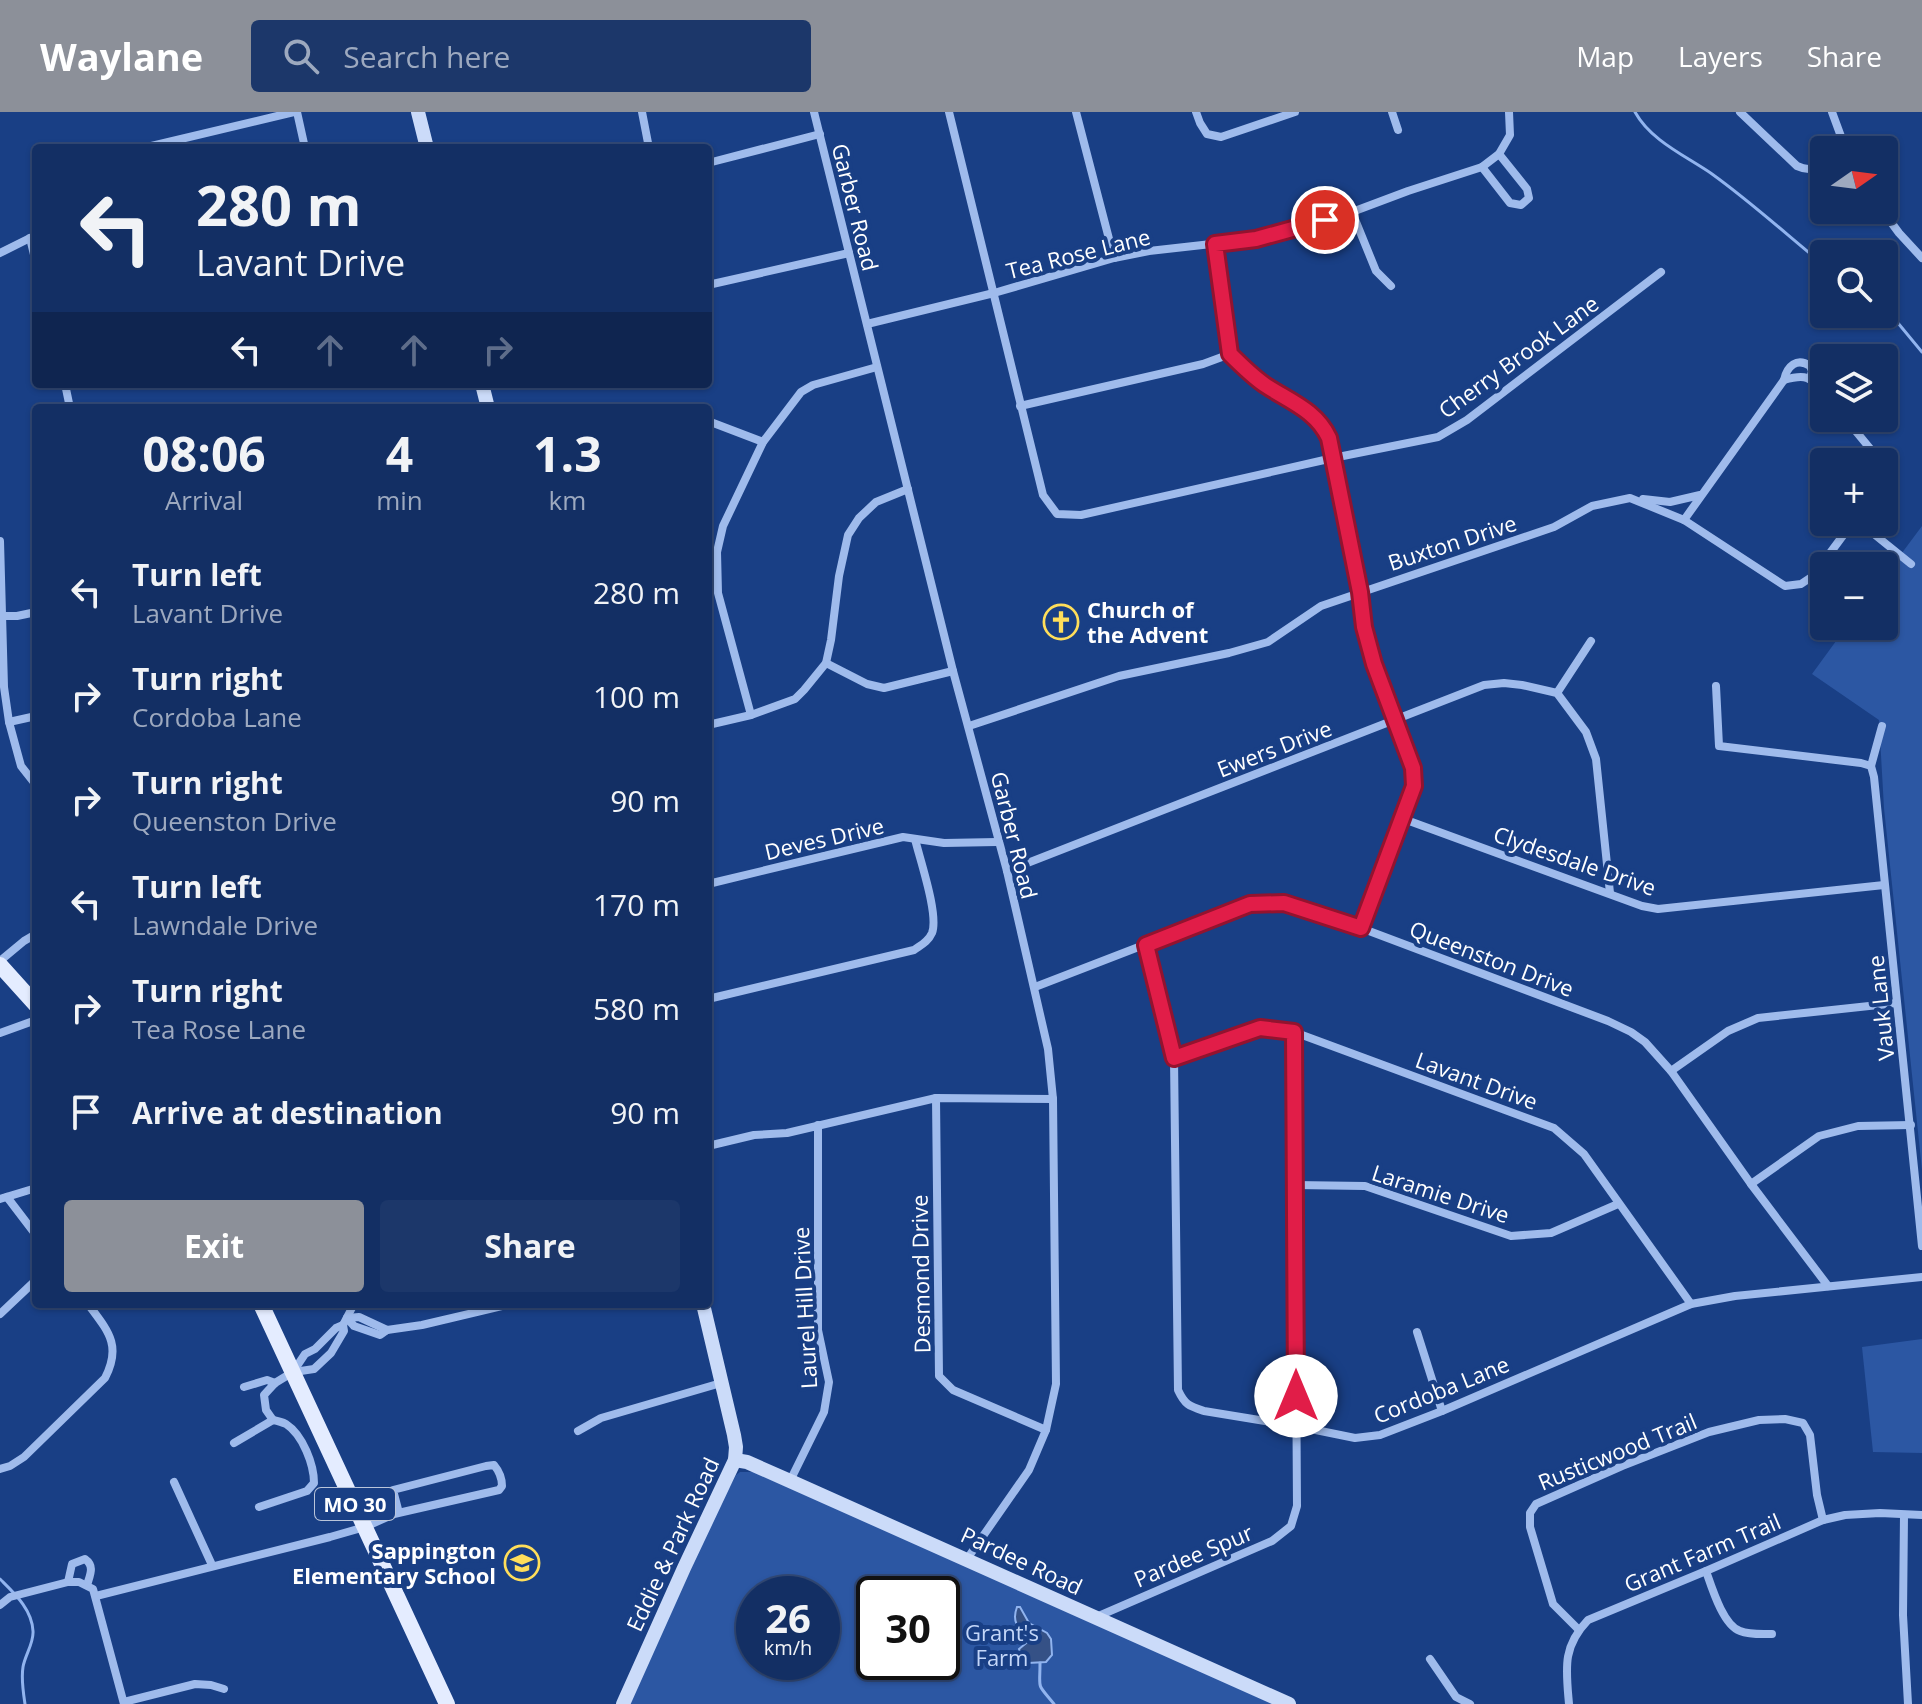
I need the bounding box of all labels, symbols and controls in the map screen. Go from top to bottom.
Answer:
search box [251,20,811,92]
text: Waylane [40,30,203,82]
icon: search [279,34,323,78]
text: Search here [343,36,510,77]
text: Map [1576,37,1634,75]
text: Layers [1678,37,1763,75]
text: Share [1807,37,1882,75]
north arrow [1810,136,1898,224]
map controls [1810,136,1898,640]
street label: Garber Road [826,140,886,274]
text: 280 m [196,166,362,242]
icon: left [64,176,168,280]
pin [1291,186,1359,254]
icon: arrive [1303,198,1347,242]
street label: Tea Rose Lane [1003,221,1153,285]
text: Lavant Drive [196,238,405,287]
button: search [1810,240,1898,328]
street label: Cherry Brook Lane [1432,288,1604,424]
icon: left [224,328,268,372]
icon: ahead [308,328,352,372]
icon: ahead [392,328,436,372]
icon: right [476,328,520,372]
button: layers [1810,344,1898,432]
text: 08:06 [142,421,266,486]
text: 4 [386,421,413,486]
text: 1.3 [533,421,602,486]
button: + [1810,448,1898,536]
text: Arrival [165,482,243,518]
text: min [376,482,423,518]
text: km [548,482,586,518]
street label: Buxton Drive [1384,507,1520,577]
button: − [1810,552,1898,640]
text: Turn left [132,554,262,595]
icon: left [64,570,108,614]
text: 280 m [593,572,680,613]
place label: Church of the Advent [1087,594,1208,649]
text: Lavant Drive [132,595,283,631]
church icon: Church of the Advent [1042,603,1080,641]
text: Turn right [132,658,283,699]
icon: right [64,674,108,718]
text: 100 m [593,676,680,717]
text: Cordoba Lane [132,699,302,735]
street label: Ewers Drive [1212,712,1336,784]
text: Turn right [132,762,283,803]
street label: Garber Road [985,768,1045,902]
icon: right [64,778,108,822]
text: 90 m [610,780,680,821]
text: Queenston Drive [132,803,337,839]
street label: Deves Drive [761,810,887,866]
street label: Clydesdale Drive [1490,818,1660,902]
text: Turn left [132,866,262,907]
icon: left [64,882,108,926]
text: 170 m [593,884,680,925]
text: Lawndale Drive [132,907,318,943]
street label: Queenston Drive [1406,913,1578,1003]
street label: Vauk Lane [1860,954,1900,1062]
text: Turn right [132,970,283,1011]
icon: right [64,986,108,1030]
text: 580 m [593,988,680,1029]
text: Tea Rose Lane [132,1011,306,1047]
street label: Lavant Drive [1412,1044,1542,1116]
icon: arrive [64,1090,108,1134]
text: Arrive at destination [132,1092,443,1133]
text: 90 m [610,1092,680,1133]
street label: Laramie Drive [1368,1157,1514,1229]
street label: Desmond Drive [904,1194,936,1354]
button: Exit [64,1200,364,1292]
button: Share [380,1200,680,1292]
street label: Laurel Hill Drive [785,1226,823,1390]
street label: Cordoba Lane [1369,1348,1513,1430]
position arrow [1254,1354,1338,1438]
street label: Rusticwood Trail [1533,1406,1701,1496]
street label: Eddie & Park Road [619,1452,725,1636]
road number: MO 30 [315,1488,395,1520]
street label: Grant Farm Trail [1619,1505,1785,1599]
street label: Pardee Spur [1129,1517,1257,1593]
street label: Pardee Road [956,1519,1088,1601]
place label: Sappington Elementary School [292,1535,496,1590]
school or university icon: Sappington Elementary School [503,1544,541,1582]
speed limit sign: 30 [856,1576,960,1680]
text: 26 [765,1590,811,1645]
park label: Grant's Farm [965,1617,1039,1672]
text: km/h [764,1634,812,1661]

